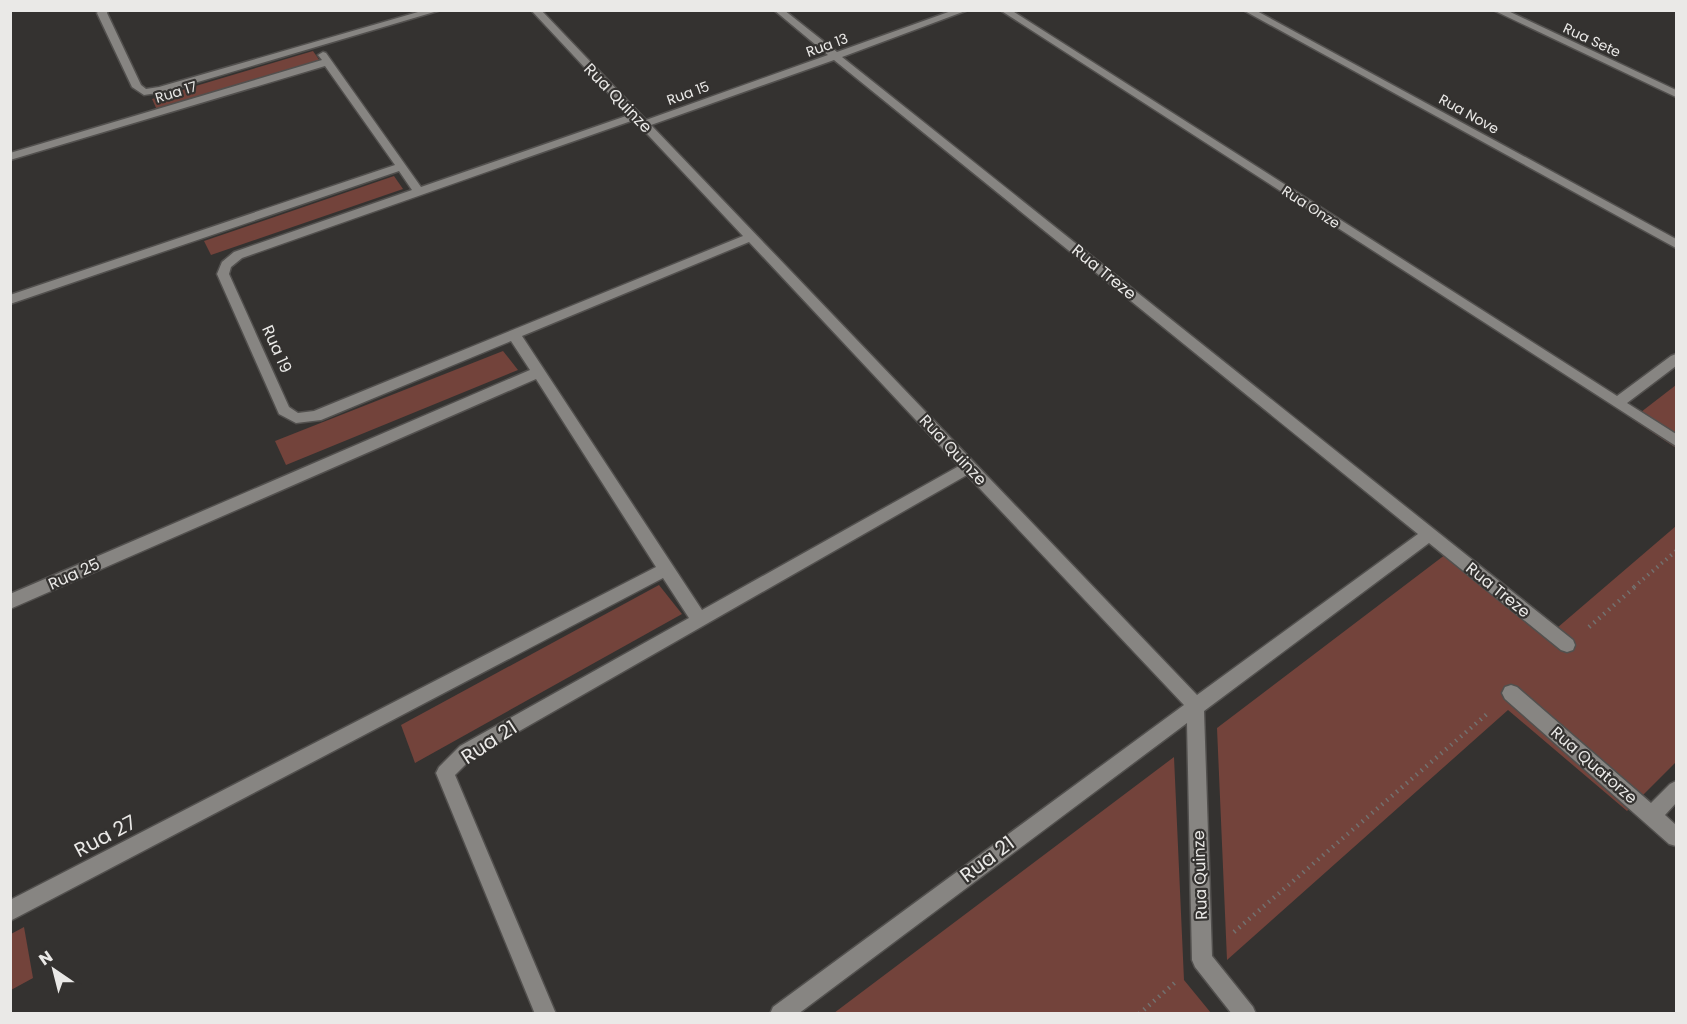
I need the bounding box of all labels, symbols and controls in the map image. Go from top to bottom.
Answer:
street label: Rua Sete [1560,18,1624,62]
street label: Rua 13 [803,28,851,62]
street label: Rua Quinze [579,58,657,138]
street label: Rua 17 [153,76,200,108]
street label: Rua 15 [664,76,712,110]
street label: Rua Nove [1435,89,1503,139]
street label: Rua Onze [1278,181,1344,233]
street label: Rua Treze [1067,239,1141,305]
street label: Rua 19 [256,321,298,377]
street label: Rua Quinze [914,410,992,491]
street label: Rua 25 [45,552,103,596]
street label: Rua Treze [1461,557,1535,623]
street label: Rua 21 [455,713,523,771]
street label: Rua Quatorze [1546,721,1642,809]
street label: Rua 27 [69,808,141,864]
street label: Rua 21 [954,829,1020,889]
street label: Rua Quinze [1187,830,1213,920]
north arrow [24,940,84,1000]
text: N [34,945,57,971]

